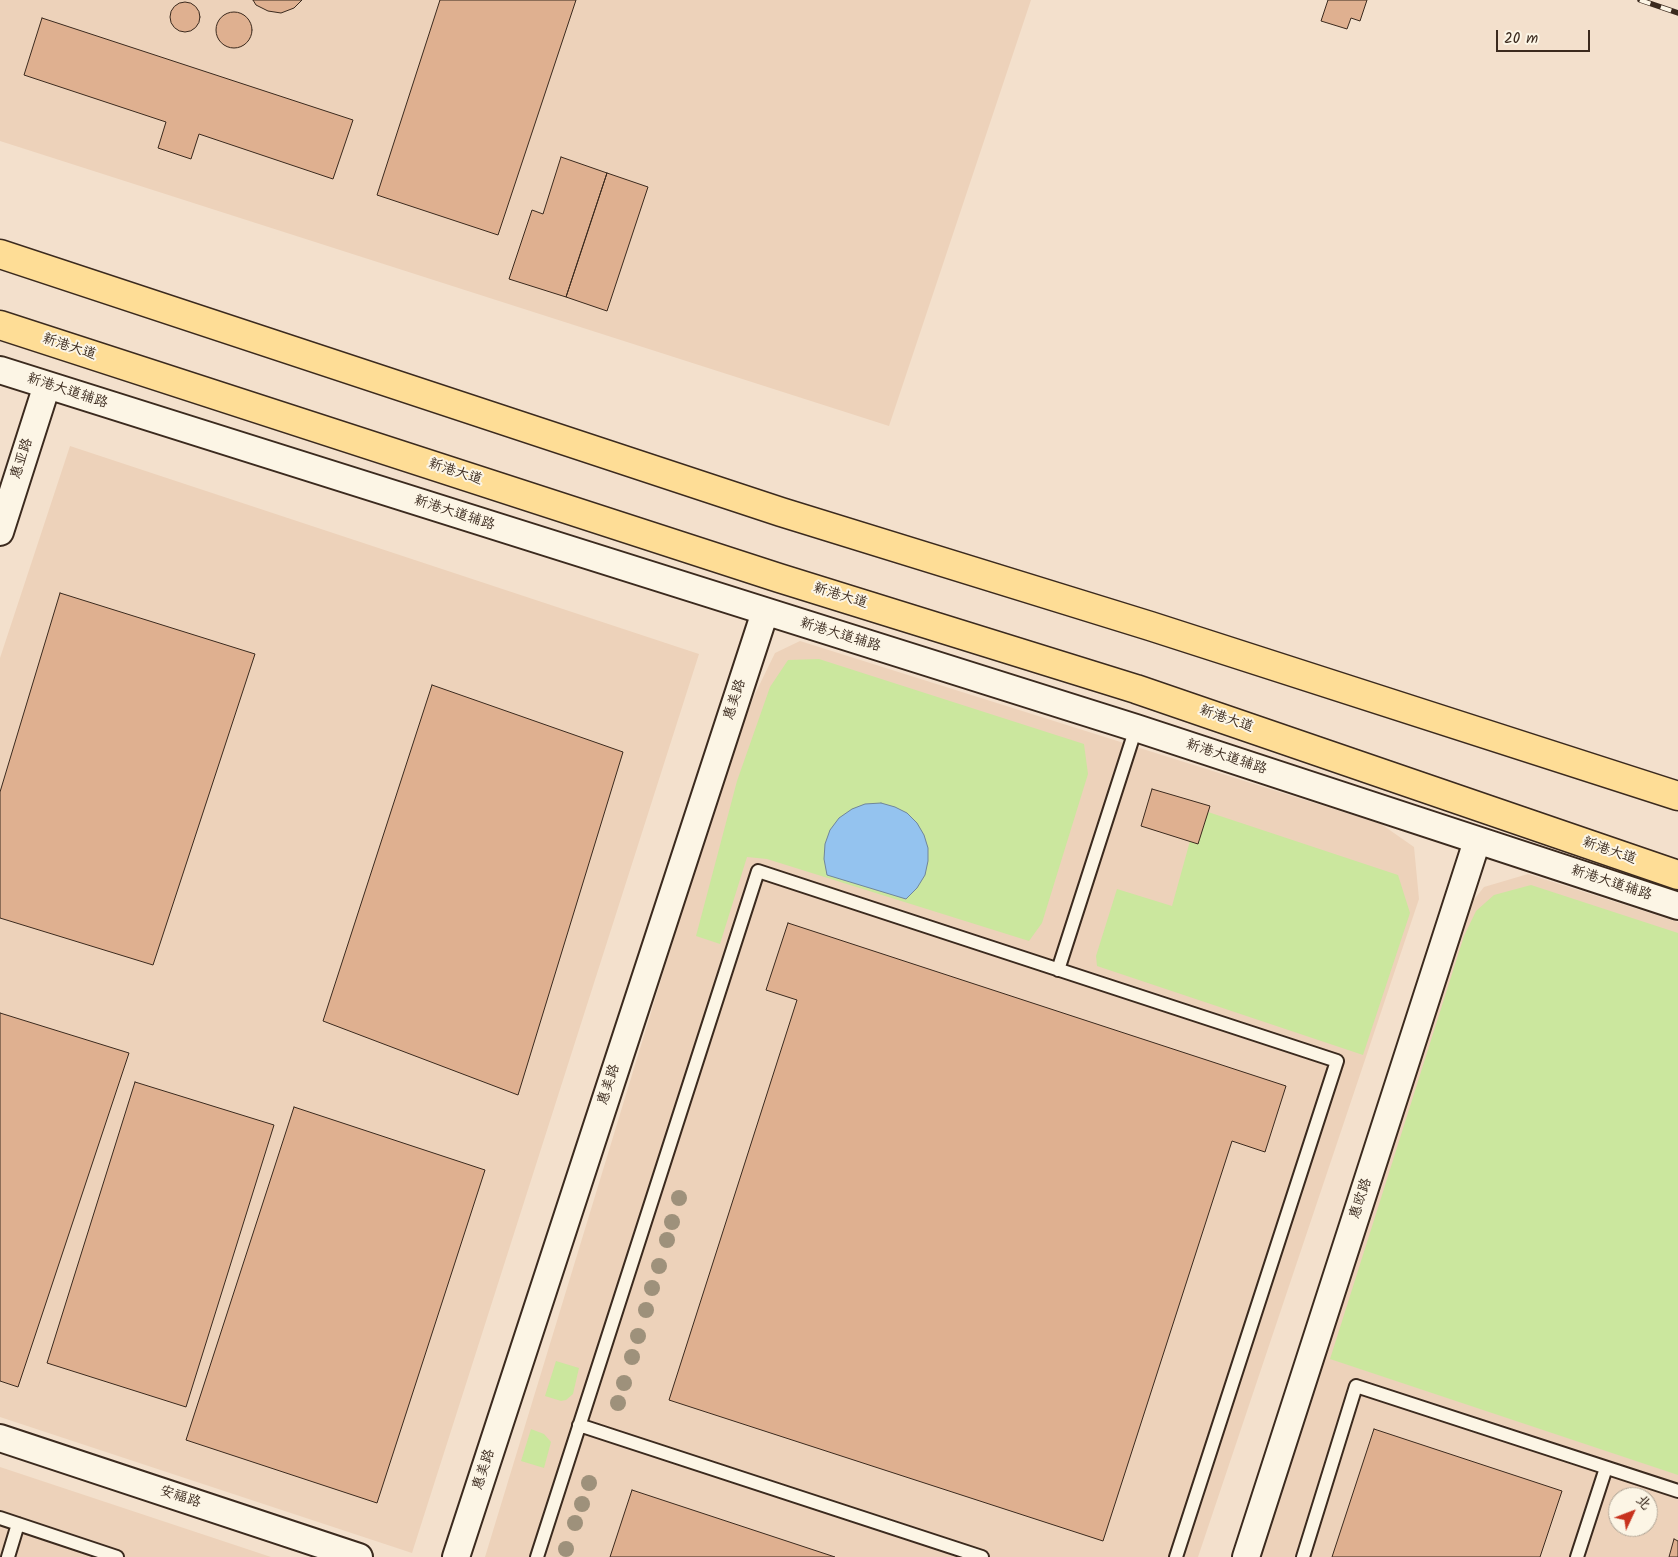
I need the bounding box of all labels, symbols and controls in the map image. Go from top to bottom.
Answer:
scale bar [1498,20,1592,52]
text: 20 m [1504,27,1538,51]
street label: 新港大道 [40,331,98,365]
street label: 新港大道辅路 [24,371,110,413]
street label: 惠亚路 [9,436,37,482]
street label: 新港大道 [426,456,484,490]
street label: 新港大道辅路 [411,493,497,535]
street label: 新港大道 [811,581,869,613]
street label: 新港大道辅路 [797,616,883,656]
street label: 惠美路 [722,677,750,723]
street label: 新港大道 [1197,703,1255,737]
street label: 新港大道辅路 [1183,737,1269,779]
street label: 新港大道 [1580,835,1638,869]
street label: 新港大道辅路 [1568,863,1654,905]
street label: 惠美路 [596,1062,624,1108]
street label: 惠欧路 [1348,1176,1376,1222]
street label: 惠美路 [471,1447,499,1493]
street label: 安福路 [157,1484,203,1512]
north arrow [1608,1487,1658,1537]
text: 北 [1630,1490,1656,1515]

